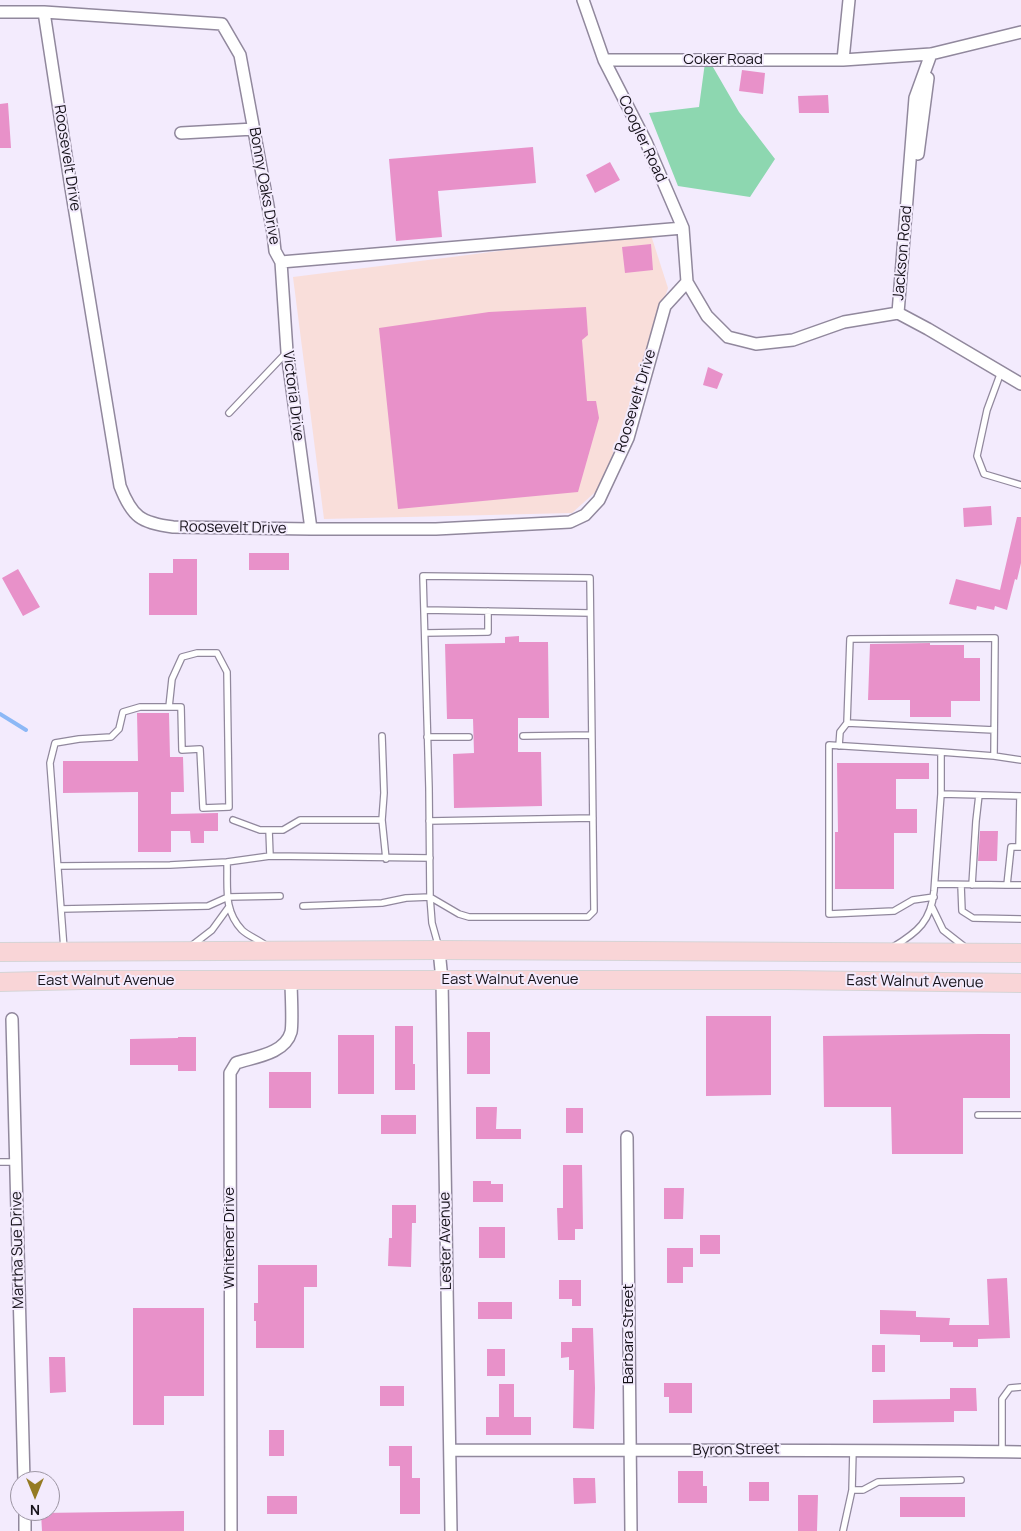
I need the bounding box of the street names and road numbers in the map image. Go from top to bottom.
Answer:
street label: Coker Road [683,51,763,69]
street label: Coogler Road [614,93,670,185]
street label: Roosevelt Drive [50,104,84,212]
street label: Bonny Oaks Drive [245,126,283,246]
street label: Jackson Road [890,205,916,301]
street label: Roosevelt Drive [612,347,660,455]
street label: Victoria Drive [279,350,307,442]
street label: Roosevelt Drive [179,518,287,538]
street label: East Walnut Avenue [441,971,579,989]
street label: East Walnut Avenue [37,972,175,990]
street label: East Walnut Avenue [846,972,984,992]
street label: Whitener Drive [221,1187,239,1289]
street label: Martha Sue Drive [8,1191,28,1309]
street label: Lester Avenue [436,1192,456,1290]
street label: Barbara Street [620,1284,638,1384]
street label: Byron Street [692,1440,780,1460]

